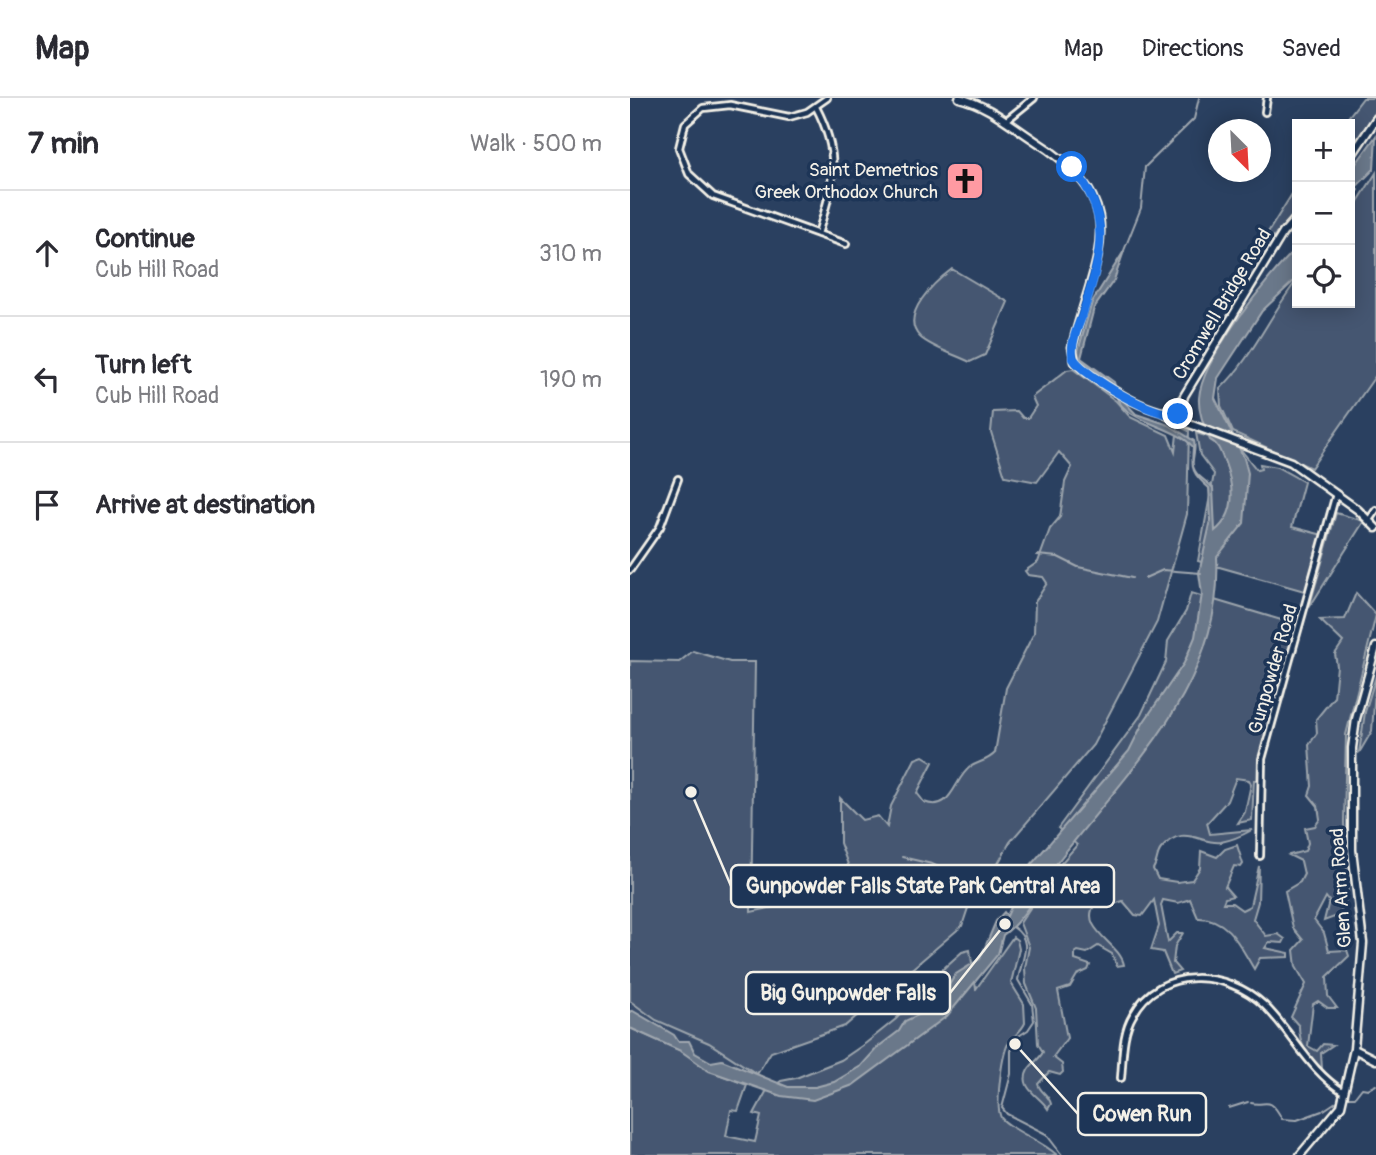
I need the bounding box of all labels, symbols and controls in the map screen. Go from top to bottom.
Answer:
text: Map [35,28,90,69]
text: Map [1064,34,1104,63]
text: Directions [1142,34,1243,63]
text: Saved [1281,34,1341,63]
north arrow [1208,119,1271,182]
map controls [1292,119,1355,308]
button: + [1292,119,1355,182]
text: 7 min [28,125,99,162]
text: Walk · 500 m [470,129,602,158]
route start [1056,151,1087,182]
place label: Saint Demetrios Greek Orthodox Church [754,158,939,204]
church icon: Saint Demetrios Greek Orthodox Church [944,160,986,202]
button: − [1292,182,1355,245]
text: Continue [95,223,195,255]
street label: Cromwell Bridge Road [1167,224,1277,384]
icon: ahead [28,234,66,272]
text: 310 m [539,239,602,268]
button: locate [1292,245,1355,308]
text: Cub Hill Road [95,255,219,284]
text: Turn left [95,349,191,381]
icon: left [28,360,66,398]
text: 190 m [540,365,602,394]
text: Cub Hill Road [95,381,219,410]
route end [1162,398,1193,429]
icon: arrive [28,486,66,524]
text: Arrive at destination [95,489,315,521]
street label: Gunpowder Road [1243,601,1303,737]
street label: Glen Arm Road [1325,827,1357,949]
callout: Gunpowder Falls State Park Central Area [731,865,1114,907]
text: Gunpowder Falls State Park Central Area [746,873,1101,900]
callout: Big Gunpowder Falls [746,972,950,1014]
text: Big Gunpowder Falls [760,980,936,1007]
callout: Cowen Run [1078,1093,1206,1135]
text: Cowen Run [1092,1101,1192,1128]

